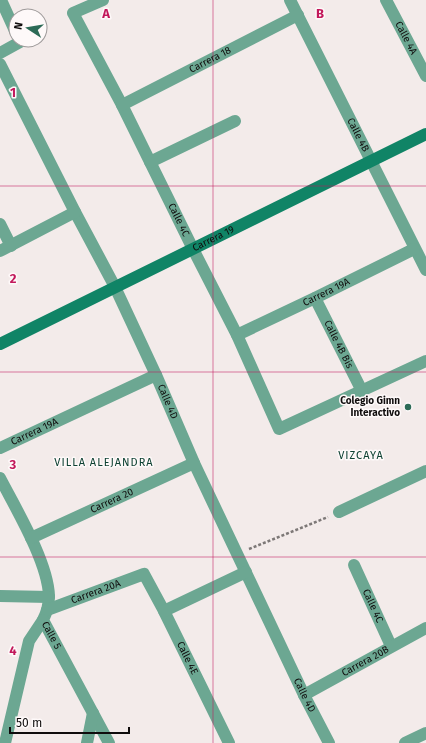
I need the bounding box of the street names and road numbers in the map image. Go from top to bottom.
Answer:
street label: Calle 4A [392,19,420,57]
street label: Carrera 18 [187,44,233,76]
street label: Calle 4B [344,116,371,154]
street label: Calle 4C [165,201,192,239]
street label: Carrera 19 [191,223,236,254]
street label: Carrera 19A [301,276,352,309]
street label: Calle 4B Bis [321,318,356,371]
street label: Calle 4D [155,382,180,421]
street label: Carrera 19A [9,416,60,448]
street label: Carrera 20 [88,486,136,516]
street label: Carrera 20A [69,577,122,607]
street label: Calle 4C [360,587,386,625]
street label: Calle 5 [39,619,64,651]
street label: Calle 4E [174,640,200,677]
street label: Carrera 20B [340,644,391,679]
street label: Calle 4D [291,676,318,714]

